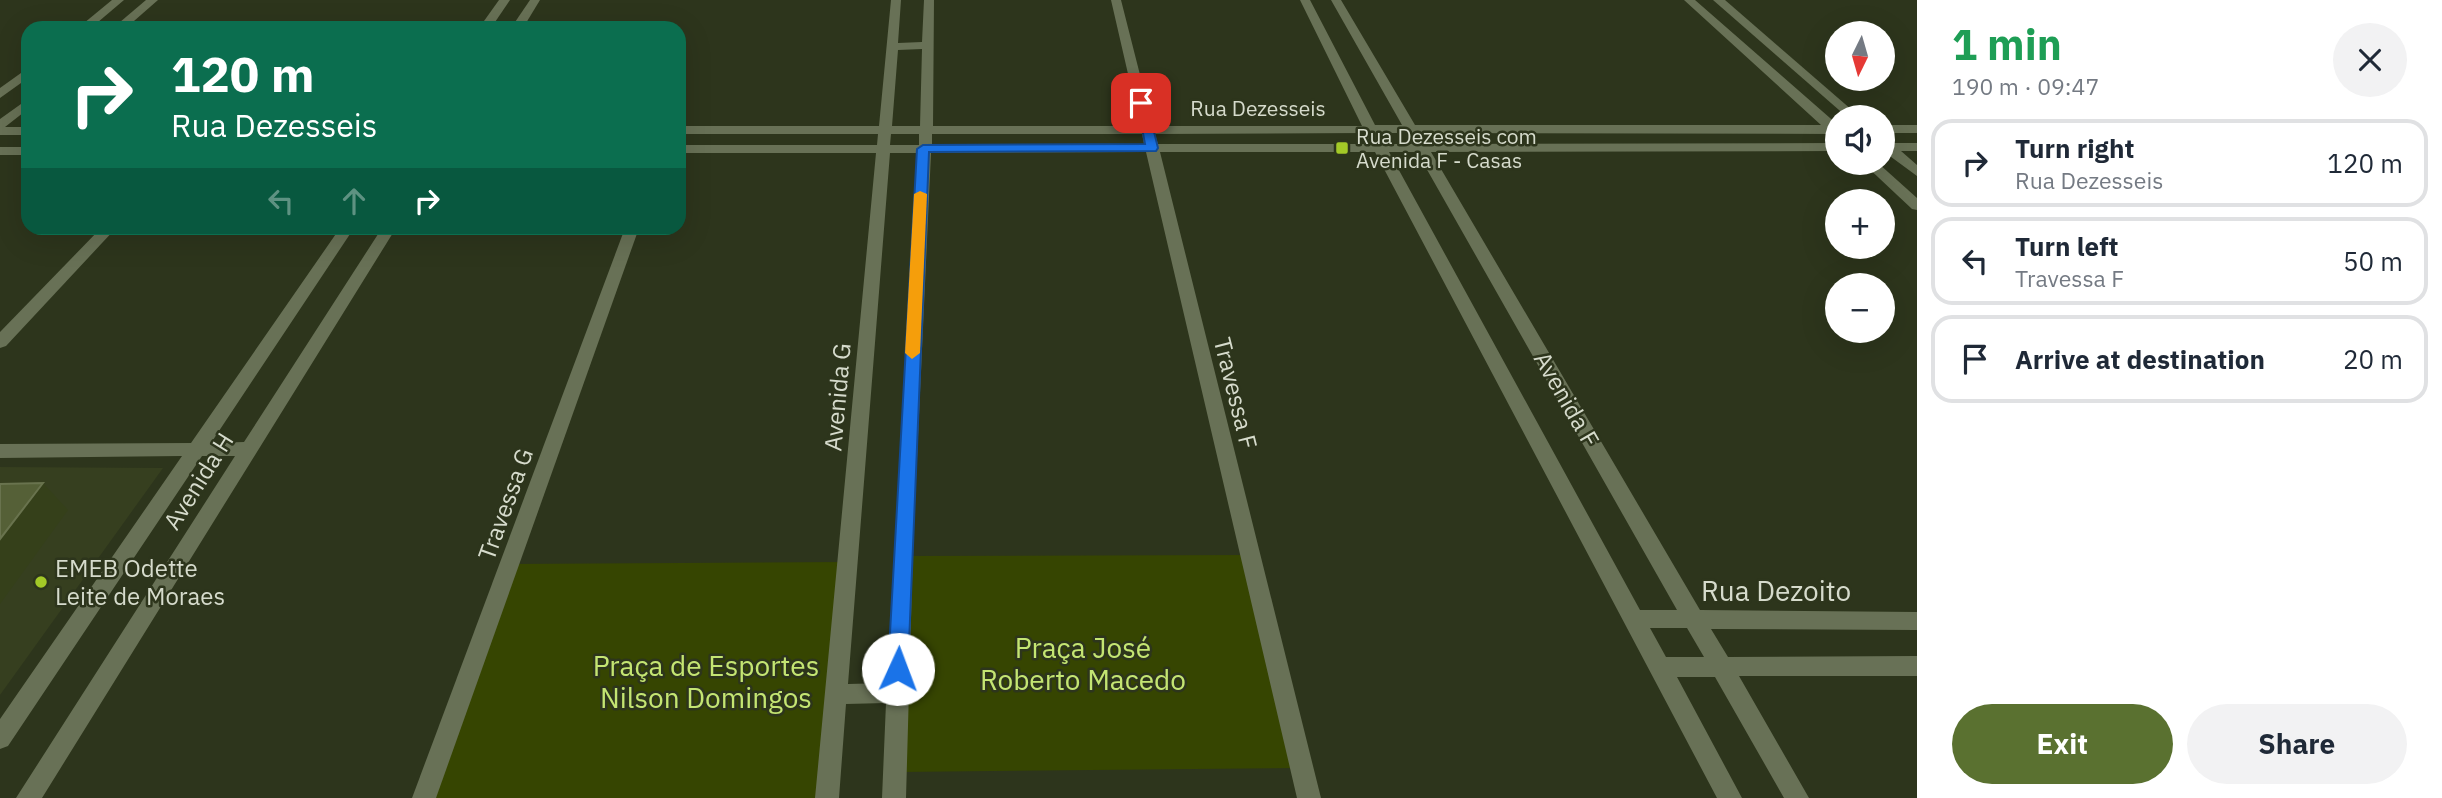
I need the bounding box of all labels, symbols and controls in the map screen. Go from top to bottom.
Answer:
text: 1 min [1952,17,2062,72]
north arrow [1825,21,1895,91]
map controls [1825,21,1895,343]
button: close [2333,23,2407,97]
text: 120 m [171,42,315,105]
icon: right [56,49,147,140]
text: 190 m · 09:47 [1952,71,2099,101]
pin [1111,73,1171,133]
icon: arrive [1122,84,1160,122]
street label: Rua Dezesseis [1190,94,1326,122]
text: Rua Dezesseis [171,104,377,146]
button: sound [1825,105,1895,175]
place label: Rua Dezesseis com Avenida F - Casas [1356,122,1537,174]
text: Turn right [2015,131,2134,165]
marker: Rua Dezesseis com Avenida F - Casas [1334,140,1350,156]
icon: right [1956,144,1994,182]
text: 120 m [2327,146,2403,180]
text: Rua Dezesseis [2015,165,2163,195]
icon: left [262,182,300,220]
icon: ahead [335,182,373,220]
icon: right [408,182,446,220]
button: + [1825,189,1895,259]
text: Turn left [2015,229,2118,263]
icon: left [1956,242,1994,280]
text: 50 m [2343,244,2403,278]
text: Travessa F [2015,263,2124,293]
button: − [1825,273,1895,343]
street label: Travessa F [1207,334,1265,452]
icon: arrive [1956,340,1994,378]
street label: Avenida G [816,342,858,452]
text: Arrive at destination [2015,342,2265,376]
text: 20 m [2343,342,2403,376]
street label: Avenida F [1527,345,1607,453]
street label: Avenida H [156,426,240,536]
street label: Travessa G [470,443,540,565]
place label: EMEB Odette Leite de Moraes [55,552,225,612]
street label: Rua Dezoito [1701,572,1851,609]
marker: EMEB Odette Leite de Moraes [33,574,49,590]
park label: Praça José Roberto Macedo [980,629,1186,698]
position arrow [861,632,935,706]
park label: Praça de Esportes Nilson Domingos [593,647,819,716]
button: Exit [1952,704,2173,784]
button: Share [2187,704,2407,784]

